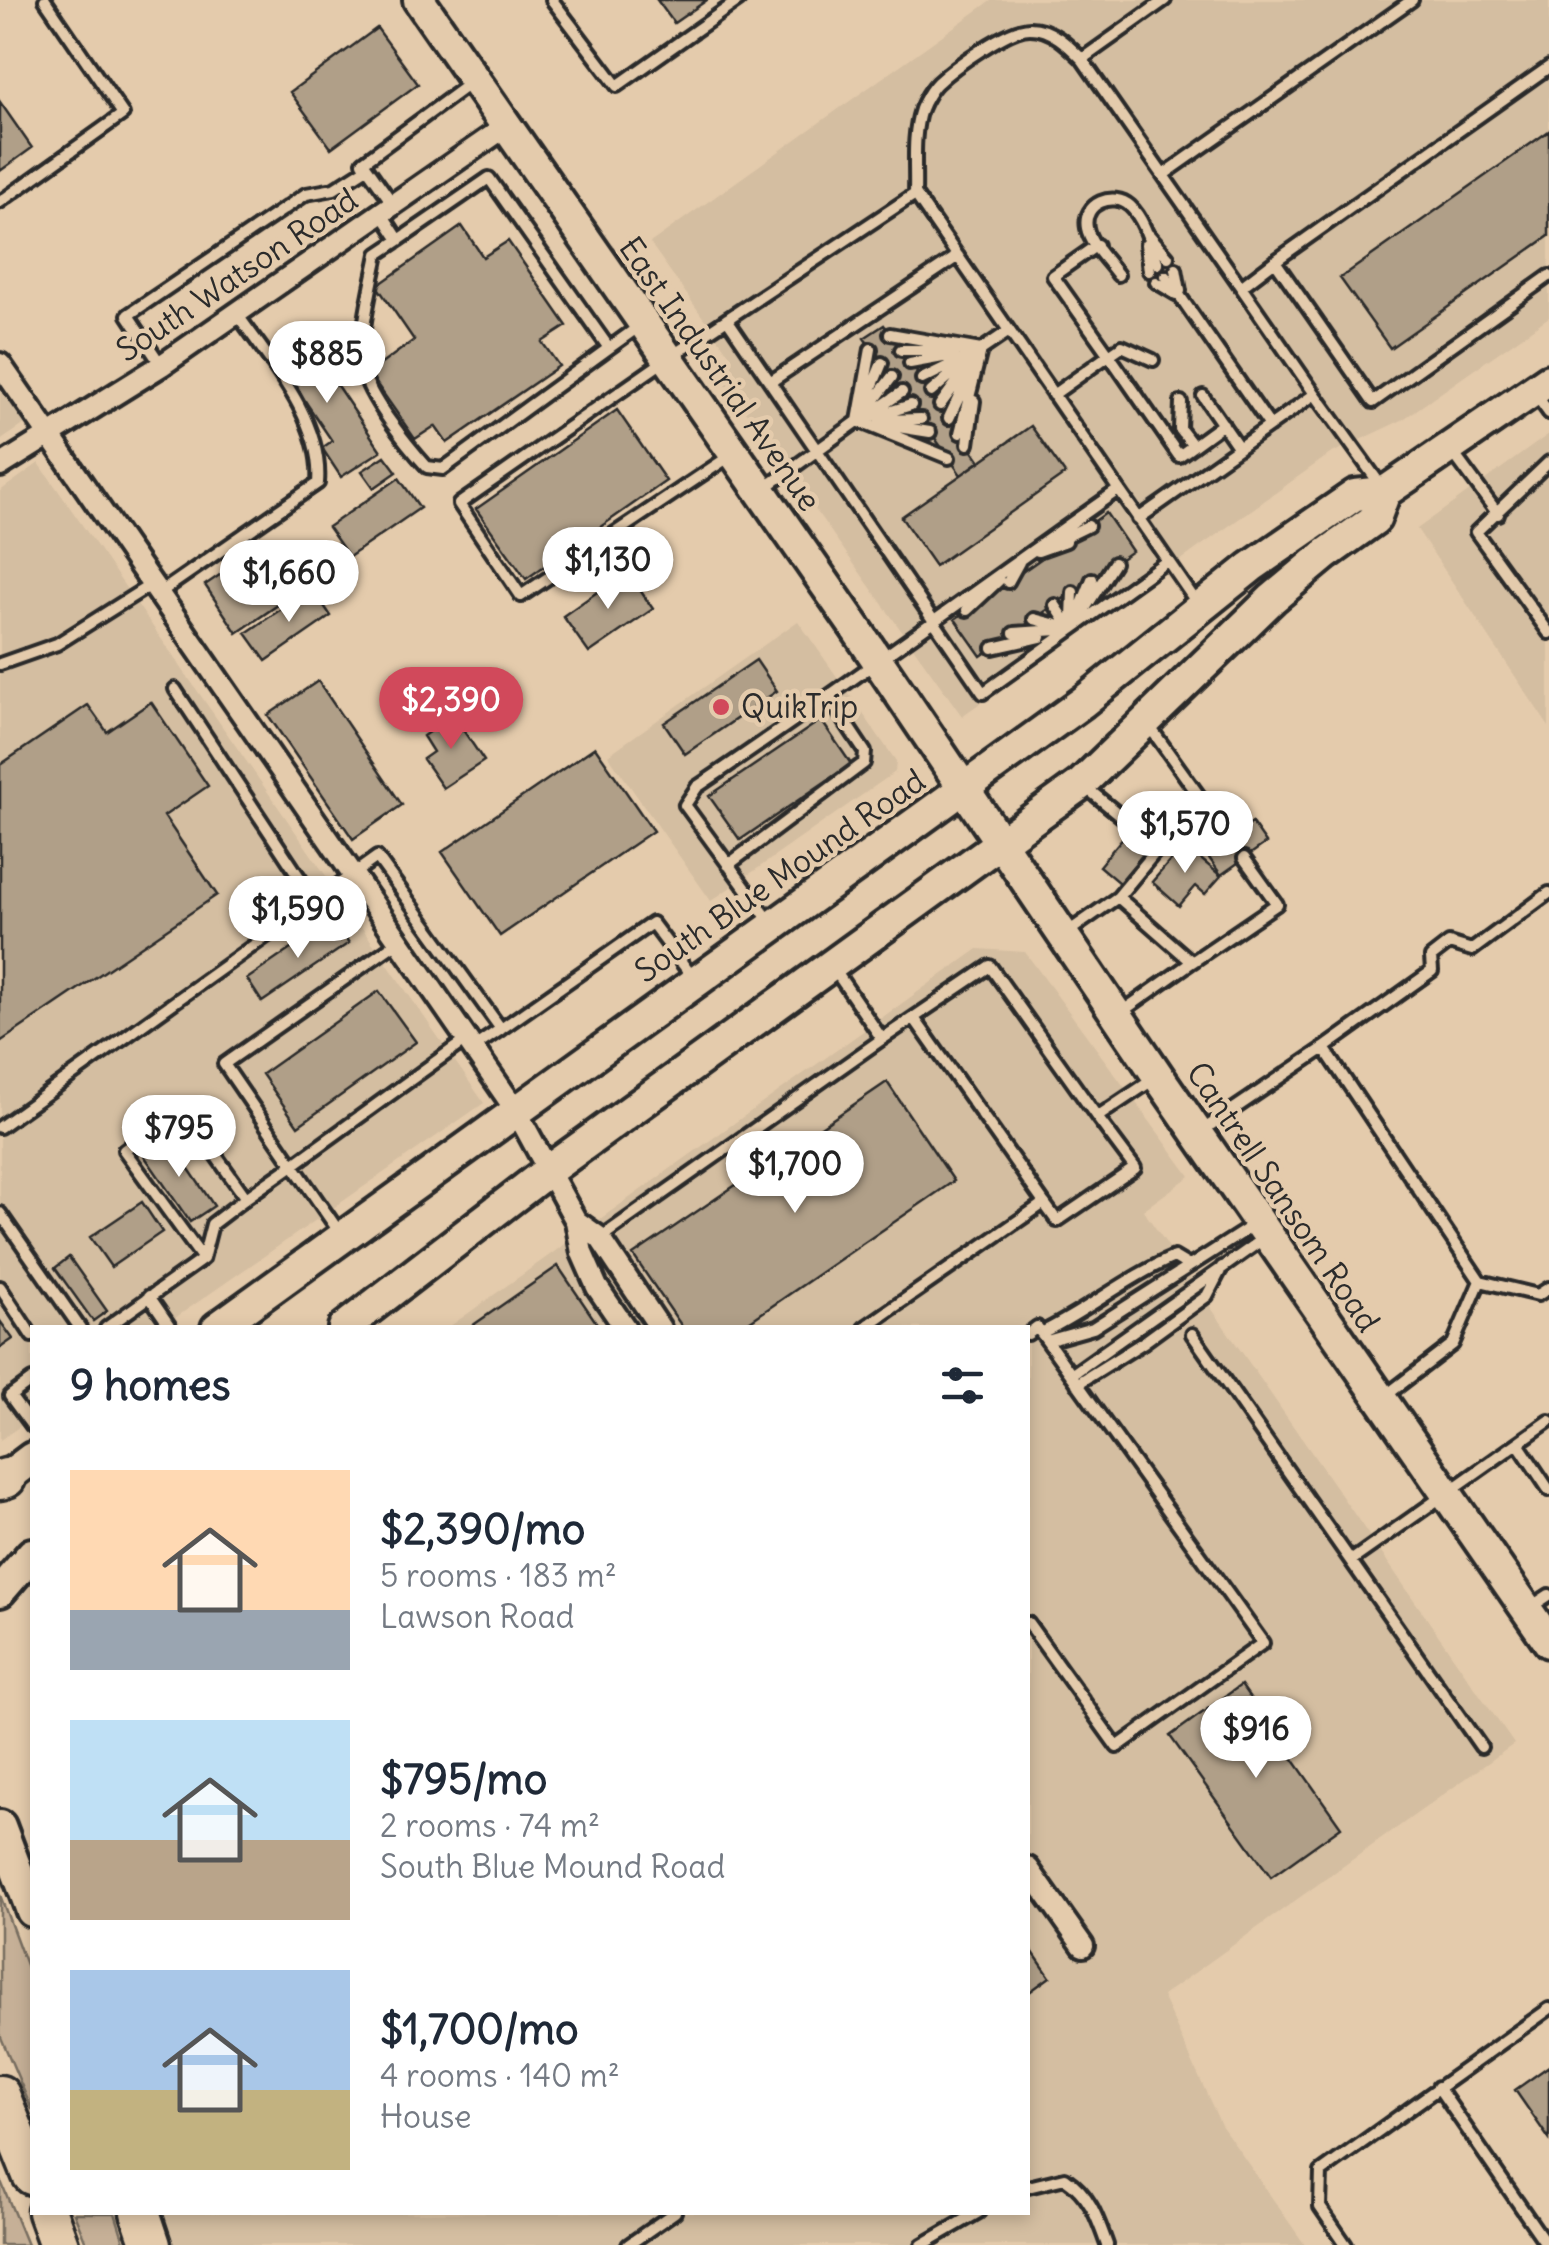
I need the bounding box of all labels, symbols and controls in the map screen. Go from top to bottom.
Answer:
street label: South Watson Road [108,179,365,370]
street label: East Industrial Avenue [610,229,830,519]
pin: $885 [268,321,386,406]
text: $885 [291,333,364,374]
pin: $1,130 [527,527,689,612]
text: $1,130 [564,539,652,580]
pin: $1,660 [208,540,370,625]
text: $1,660 [242,552,336,593]
pin: $2,390 [370,667,532,752]
text: $2,390 [401,679,501,720]
place label: QuikTrip [741,686,858,727]
marker: QuikTrip [710,696,732,718]
street label: South Blue Mound Road [627,760,933,991]
pin: $1,570 [1104,791,1266,876]
text: $1,570 [1139,803,1231,844]
pin: $1,590 [217,876,379,961]
text: $1,590 [251,888,345,929]
street label: Cantrell Sansom Road [1178,1054,1389,1340]
pin: $795 [120,1095,238,1180]
text: $795 [144,1107,214,1148]
pin: $1,700 [714,1131,876,1216]
text: $1,700 [748,1143,842,1184]
icon: filters [935,1358,990,1413]
text: 9 homes [70,1359,231,1411]
text: $2,390/mo [380,1503,585,1555]
icon: home [150,1510,270,1630]
text: 5 rooms · 183 m² [380,1555,617,1596]
text: Lawson Road [380,1596,574,1637]
pin: $916 [1197,1696,1315,1781]
text: $916 [1222,1708,1290,1749]
text: $795/mo [380,1753,547,1805]
icon: home [150,1760,270,1880]
text: 2 rooms · 74 m² [380,1805,600,1846]
text: South Blue Mound Road [380,1846,725,1887]
text: $1,700/mo [380,2003,579,2055]
icon: home [150,2010,270,2130]
text: 4 rooms · 140 m² [380,2055,620,2096]
text: House [380,2096,471,2137]

